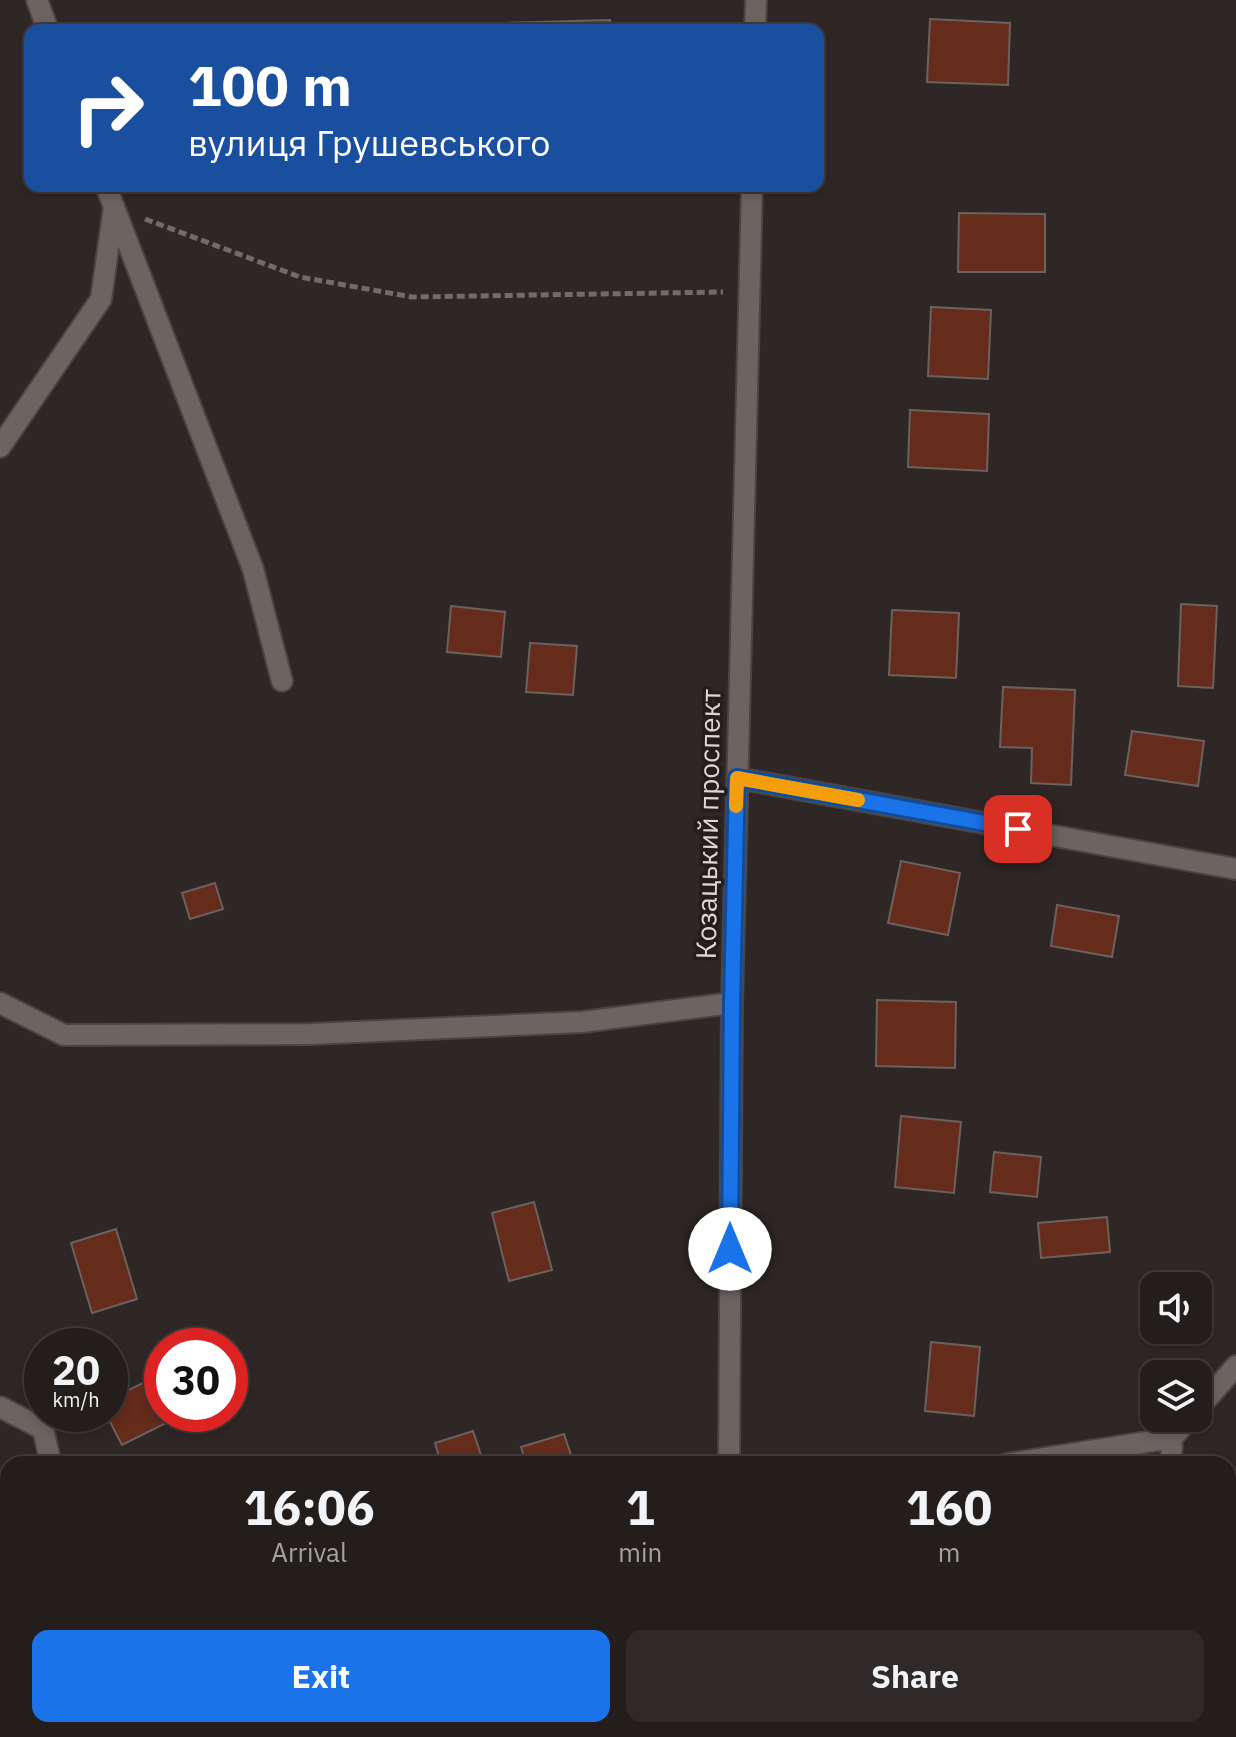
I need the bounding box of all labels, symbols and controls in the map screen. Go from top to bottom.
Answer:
text: 100 m [188,49,352,121]
icon: right [56,56,160,160]
text: вулиця Грушевського [188,119,550,166]
street label: Козацький проспект [687,688,728,960]
pin [984,795,1052,863]
icon: arrive [996,807,1040,851]
position arrow [688,1207,772,1291]
map controls [1140,1272,1212,1432]
button: sound [1140,1272,1212,1344]
speed limit sign: 30 [144,1328,248,1432]
text: 20 [52,1344,100,1396]
button: layers [1140,1360,1212,1432]
text: km/h [52,1386,100,1413]
text: 16:06 [244,1476,375,1538]
text: 1 [626,1476,655,1538]
text: 160 [906,1476,992,1538]
text: Arrival [271,1535,347,1569]
text: min [618,1535,662,1569]
text: m [938,1535,960,1569]
button: Exit [32,1630,610,1722]
button: Share [626,1630,1204,1722]

